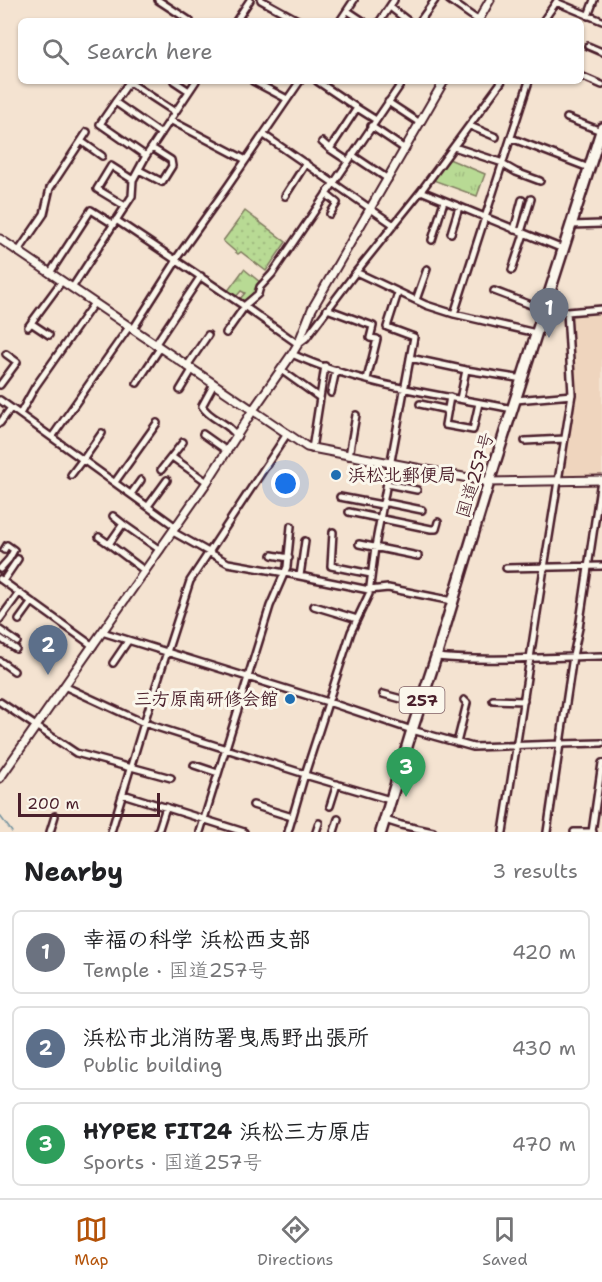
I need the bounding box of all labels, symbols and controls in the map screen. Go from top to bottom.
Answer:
search box [18,18,584,84]
icon: search [39,35,72,68]
text: Search here [87,37,213,66]
pin: 1 [530,288,568,338]
street label: 国道257号 [451,429,499,521]
place label: 浜松北郵便局 [348,463,456,487]
marker: 浜松北郵便局 [329,468,343,482]
your location [271,469,300,498]
pin: 2 [28,626,68,675]
place label: 三方原南研修会館 [134,687,278,711]
road number: 257 [400,687,444,713]
marker: 三方原南研修会館 [283,692,297,706]
pin: 3 [386,748,426,797]
scale bar [18,790,160,818]
text: 200 m [27,793,79,814]
text: Nearby [24,854,123,889]
text: 3 results [492,858,578,884]
text: 幸福の科学 浜松西支部 [83,925,311,954]
text: 1 [41,939,50,965]
text: 420 m [512,939,576,965]
text: Temple · 国道257号 [83,957,268,983]
text: 浜松市北消防署曳馬野出張所 [83,1023,369,1052]
text: 2 [39,1035,53,1061]
text: 430 m [512,1035,576,1061]
text: Public building [83,1052,222,1078]
text: HYPER FIT24 浜松三方原店 [83,1117,372,1146]
text: 3 [39,1131,53,1157]
text: 470 m [512,1131,576,1157]
text: Sports · 国道257号 [83,1149,262,1175]
tab: Map [74,1213,109,1270]
tab: Directions [257,1213,334,1270]
tab: Saved [482,1213,528,1270]

